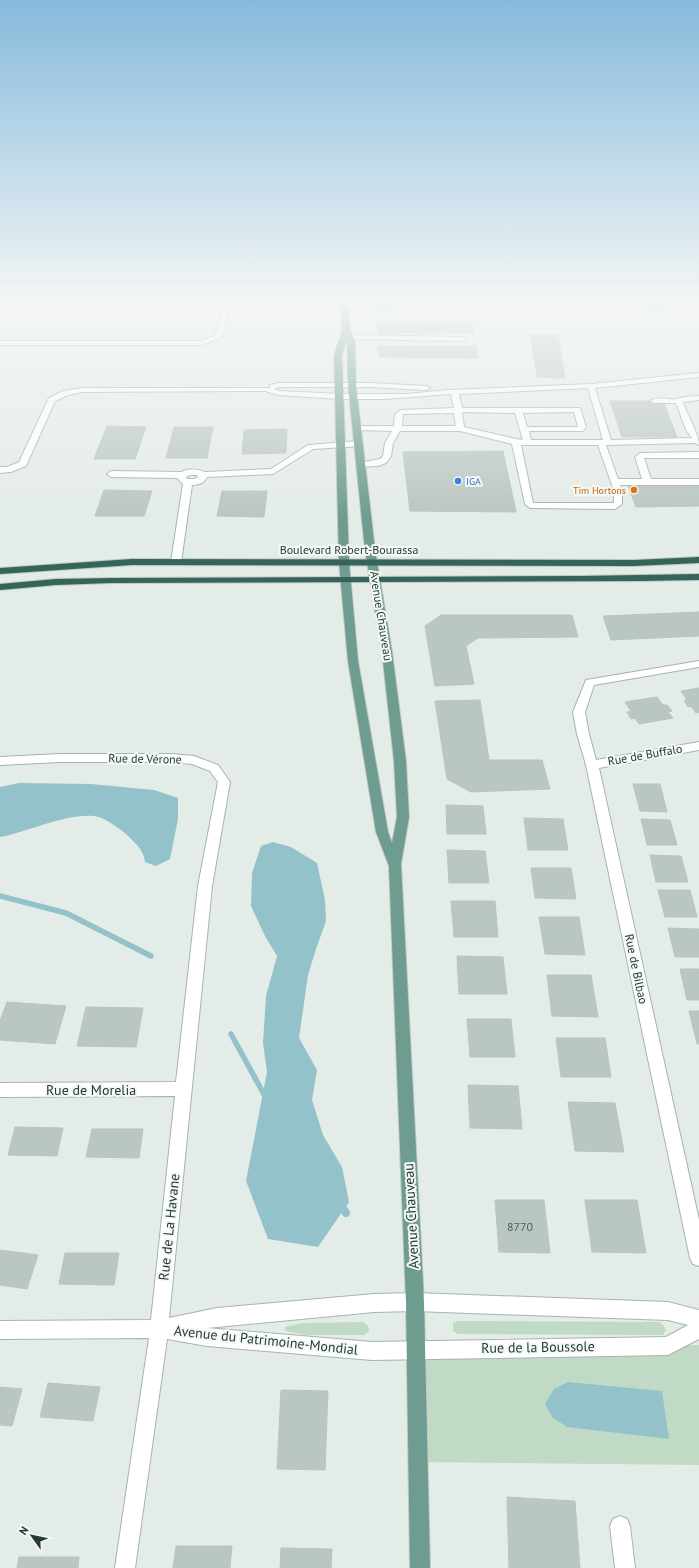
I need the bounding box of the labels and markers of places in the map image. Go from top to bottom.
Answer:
place label: IGA [466,475,481,488]
marker: IGA [453,476,463,486]
place label: Tim Hortons [573,484,626,497]
marker: Tim Hortons [629,485,639,495]

